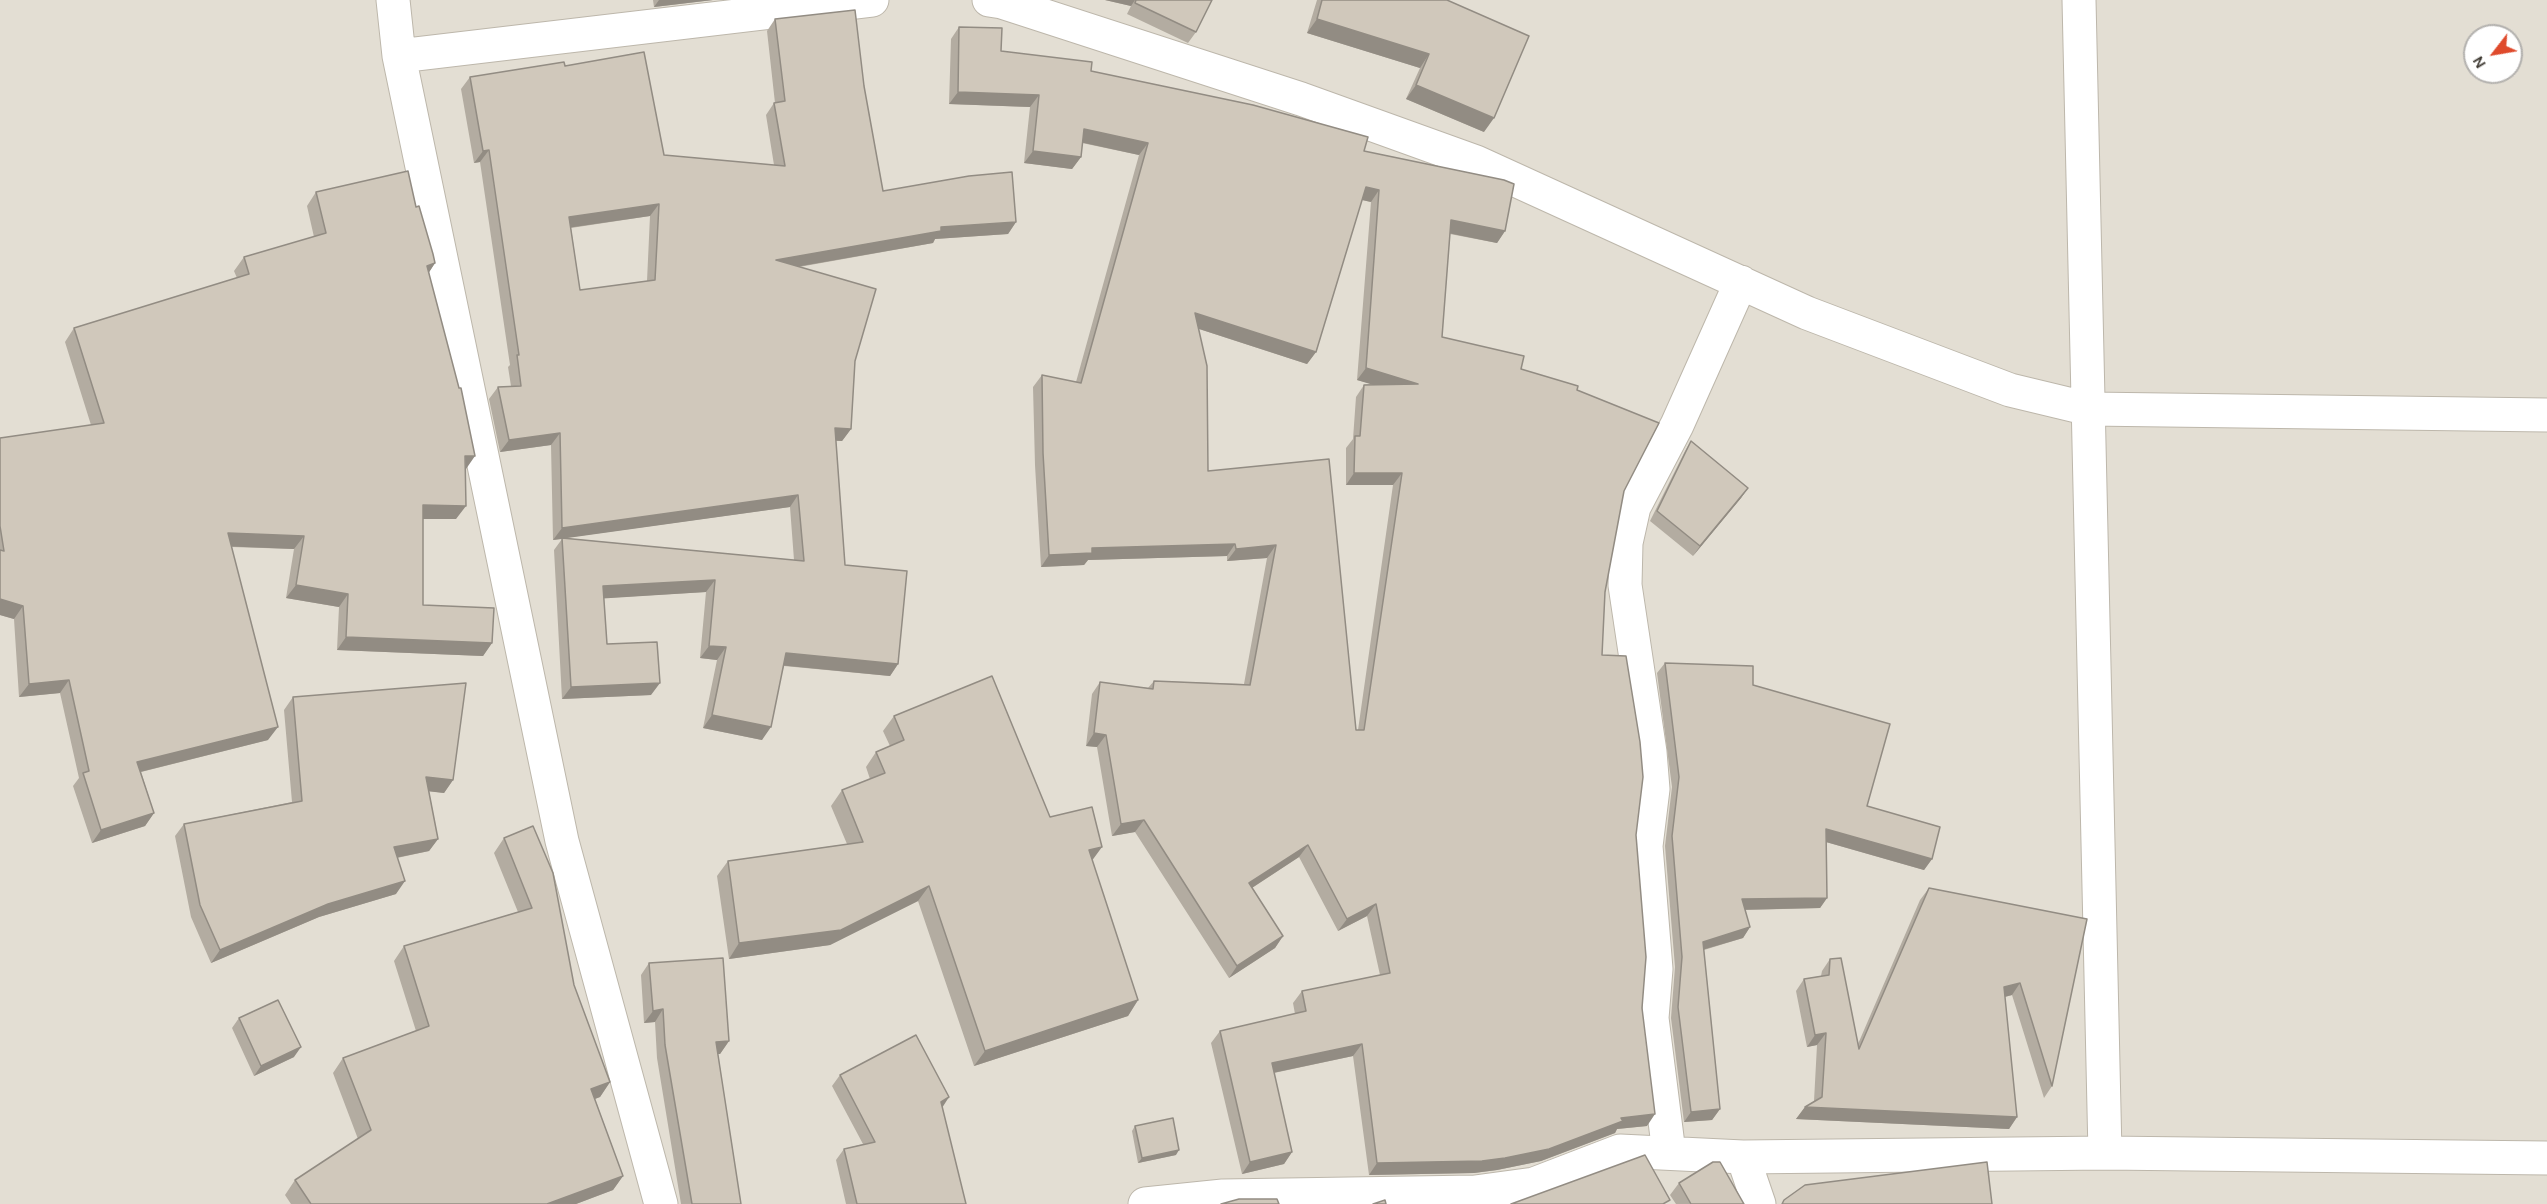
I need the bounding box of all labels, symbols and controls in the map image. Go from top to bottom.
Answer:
north arrow [2463,24,2523,84]
text: N [2468,53,2490,72]

